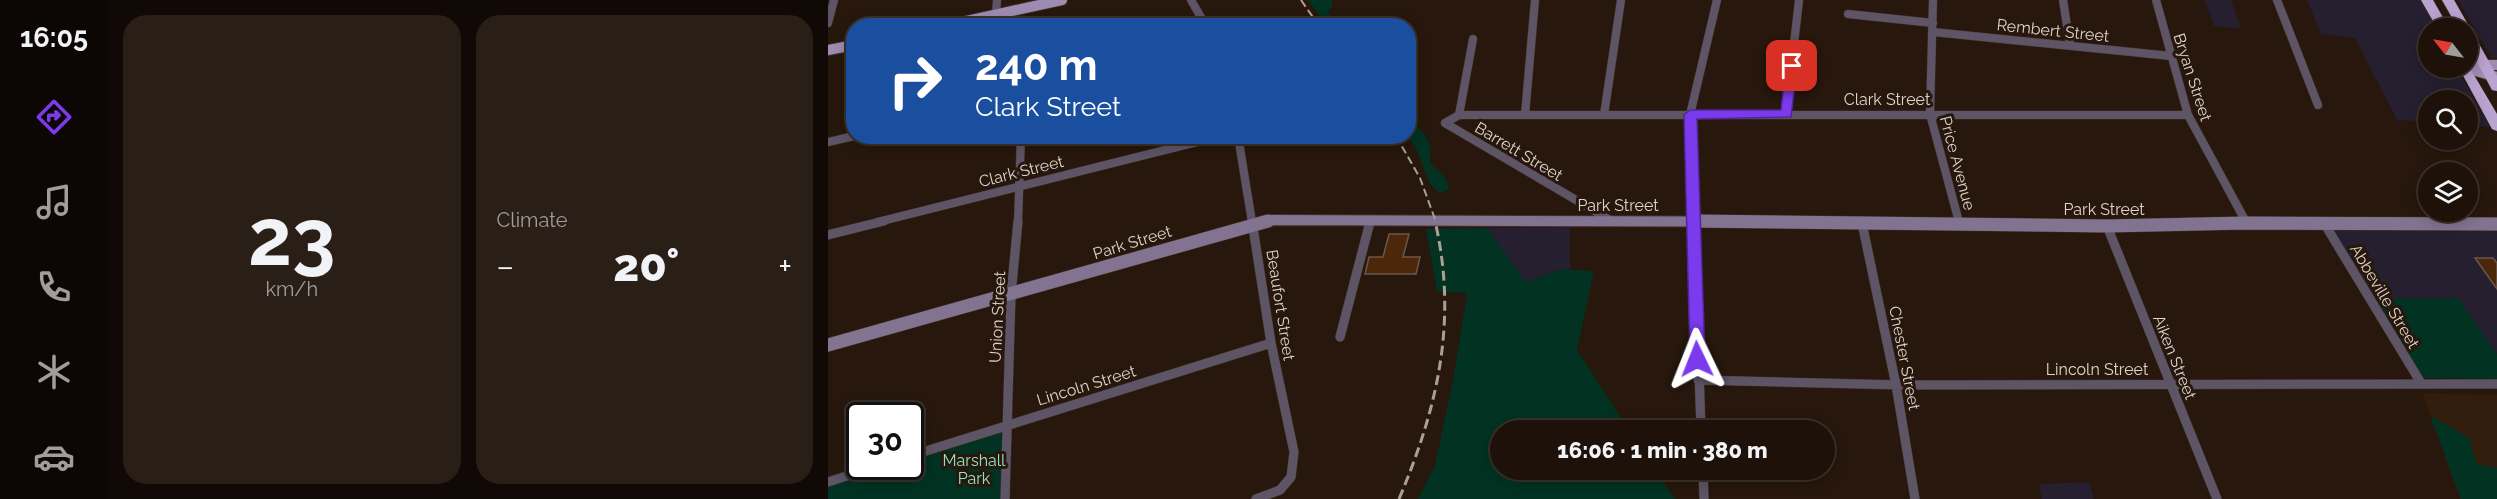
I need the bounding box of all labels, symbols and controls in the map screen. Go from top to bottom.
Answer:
street label: Rembert Street [1996,15,2111,46]
north arrow [2418,18,2478,78]
map controls [2418,18,2478,222]
text: 16:05 [20,22,88,53]
street label: Bryan Street [2169,31,2216,124]
pin [1766,40,1817,91]
text: 240 m [975,41,1098,90]
icon: right [876,42,954,120]
icon: arrive [1775,49,1808,82]
street label: Clark Street [1844,90,1931,109]
button: search [2418,90,2478,150]
text: Clark Street [975,91,1121,122]
icon: directions [33,96,75,138]
street label: Price Avenue [1936,114,1979,212]
street label: Barrett Street [1471,118,1567,185]
street label: Clark Street [977,152,1066,191]
button: layers [2418,162,2478,222]
icon: music [33,181,75,223]
text: 23 [248,192,336,283]
street label: Park Street [1577,196,1659,215]
street label: Park Street [2063,200,2145,219]
text: Climate [497,208,568,232]
street label: Park Street [1091,221,1174,263]
text: 20° [613,239,679,292]
street label: Abbeville Street [2346,241,2424,352]
text: − [497,247,514,286]
text: + [778,247,792,286]
street label: Beaufort Street [1262,248,1299,363]
icon: phone [33,266,75,308]
street label: Union Street [986,270,1009,364]
text: km/h [265,277,318,301]
street label: Chester Street [1885,304,1924,412]
street label: Aiken Street [2149,312,2200,403]
position arrow [1665,327,1729,391]
icon: climate [33,351,75,393]
street label: Lincoln Street [2046,360,2149,379]
street label: Lincoln Street [1034,361,1139,410]
speed limit sign: 30 [846,402,924,480]
icon: car [33,436,75,478]
text: 16:06 · 1 min · 380 m [1557,437,1768,463]
park label: Marshall Park [943,451,1006,488]

